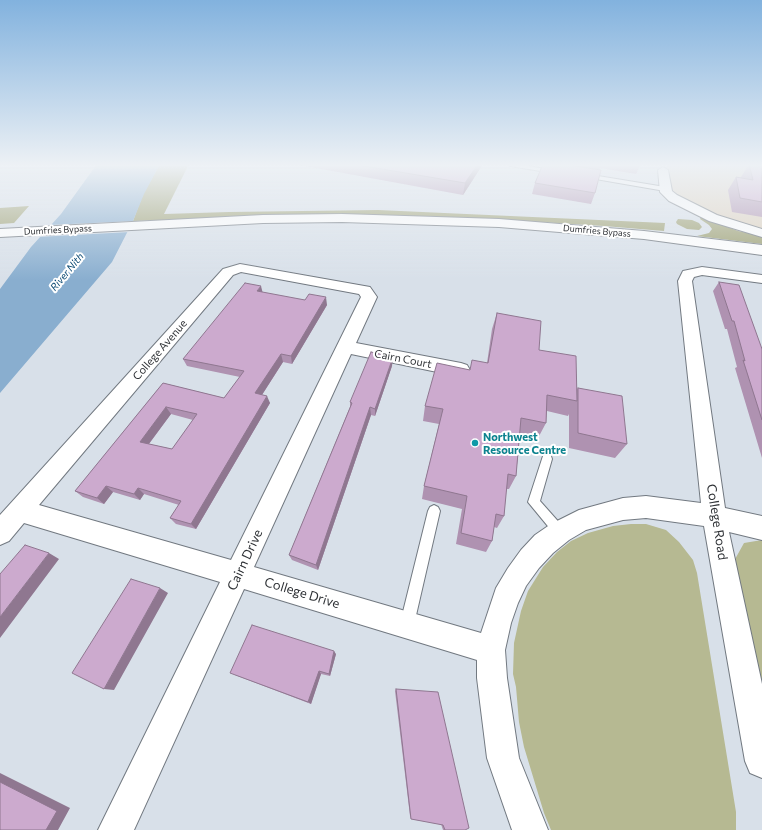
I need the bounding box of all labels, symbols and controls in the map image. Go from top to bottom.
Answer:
street label: Dumfries Bypass [24,223,92,237]
street label: Dumfries Bypass [563,223,631,239]
water label: River Nith [48,251,86,293]
street label: College Avenue [130,317,190,383]
street label: Cairn Court [373,347,433,371]
place label: Northwest Resource Centre [483,430,566,456]
marker: Northwest Resource Centre [470,438,480,448]
street label: College Road [703,483,731,561]
street label: Cairn Drive [224,527,266,593]
street label: College Drive [263,574,341,612]

